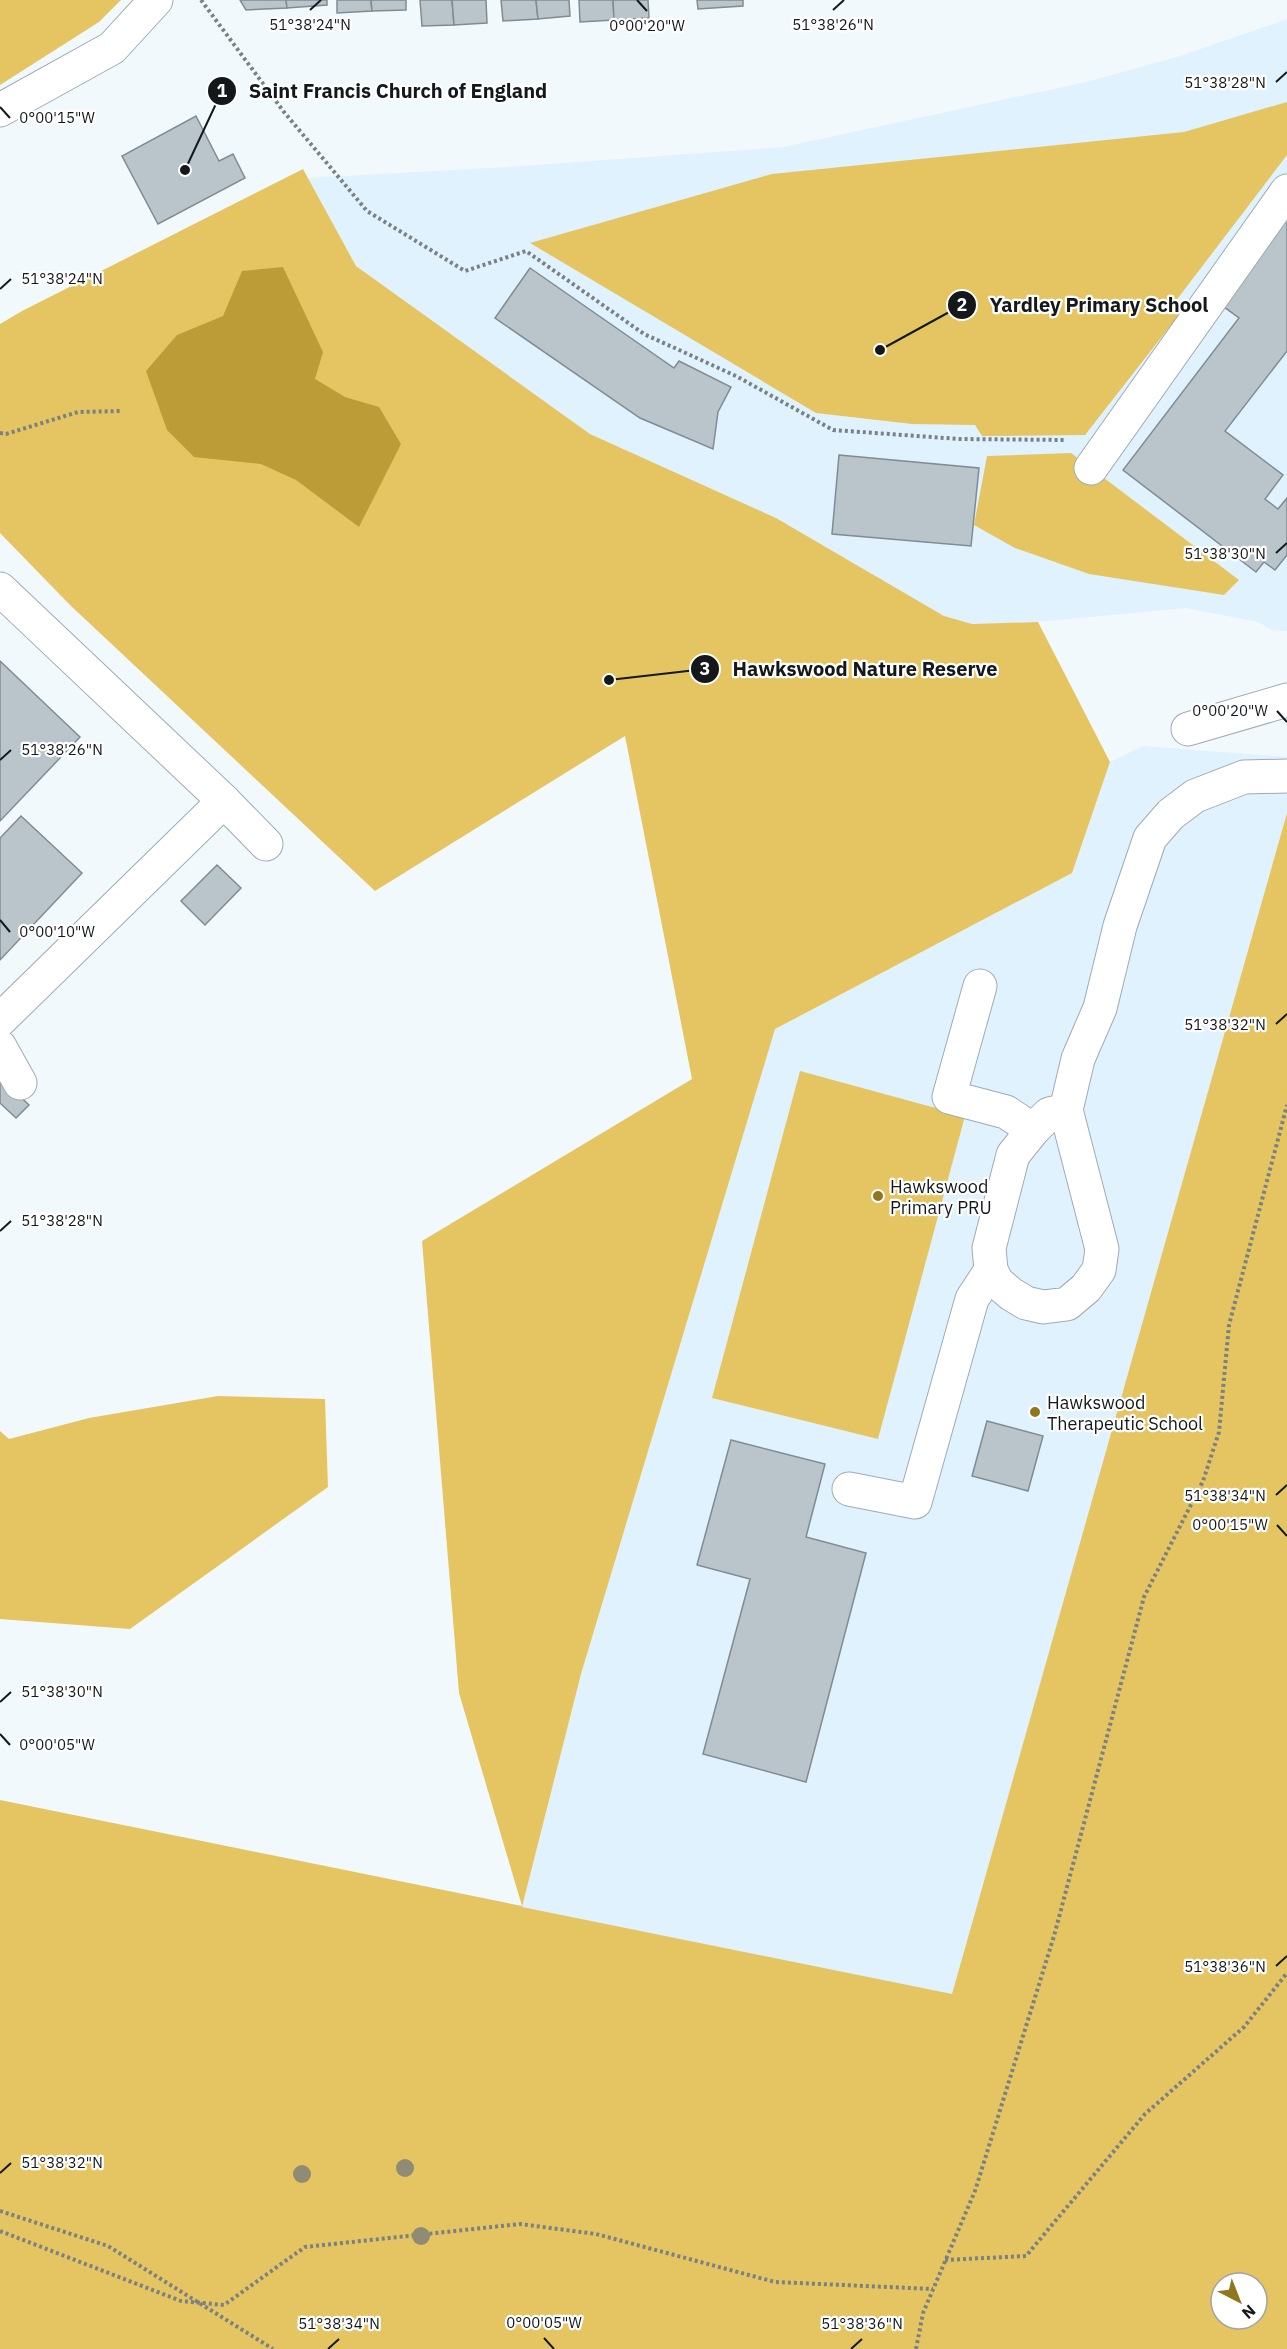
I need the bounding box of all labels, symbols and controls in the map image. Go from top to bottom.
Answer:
text: 51°38'24"N [269,15,351,34]
text: 51°38'26"N [792,15,874,34]
text: 0°00'20"W [609,16,685,35]
callout: Saint Francis Church of England [207,72,560,110]
text: 51°38'28"N [1184,73,1266,92]
text: Saint Francis Church of England [249,77,547,104]
text: 1 [217,79,228,102]
text: 0°00'15"W [19,108,95,127]
text: 51°38'24"N [21,269,103,288]
callout: Yardley Primary School [947,286,1220,324]
text: Yardley Primary School [990,291,1208,318]
text: 2 [957,293,967,316]
text: 51°38'30"N [1184,544,1266,563]
callout: Hawkswood Nature Reserve [690,650,1009,688]
text: Hawkswood Nature Reserve [733,655,997,682]
text: 3 [700,657,710,680]
text: 0°00'20"W [1192,701,1268,720]
text: 51°38'26"N [21,740,103,759]
text: 0°00'10"W [19,922,95,941]
text: 51°38'32"N [1184,1015,1266,1034]
place label: Hawkswood Primary PRU [890,1175,992,1219]
marker: Hawkswood Primary PRU [871,1189,885,1203]
text: 51°38'28"N [21,1211,103,1230]
place label: Hawkswood Therapeutic School [1047,1391,1203,1435]
marker: Hawkswood Therapeutic School [1028,1405,1042,1419]
text: 51°38'34"N [1184,1486,1266,1505]
text: 0°00'15"W [1192,1515,1268,1534]
text: 51°38'30"N [21,1682,103,1701]
text: 0°00'05"W [19,1735,95,1754]
text: 51°38'36"N [1184,1957,1266,1976]
text: 51°38'32"N [21,2153,103,2172]
north arrow [1209,2271,1269,2331]
text: N [1238,2301,1260,2323]
text: 0°00'05"W [506,2313,582,2332]
text: 51°38'34"N [298,2314,380,2333]
text: 51°38'36"N [821,2314,903,2333]

